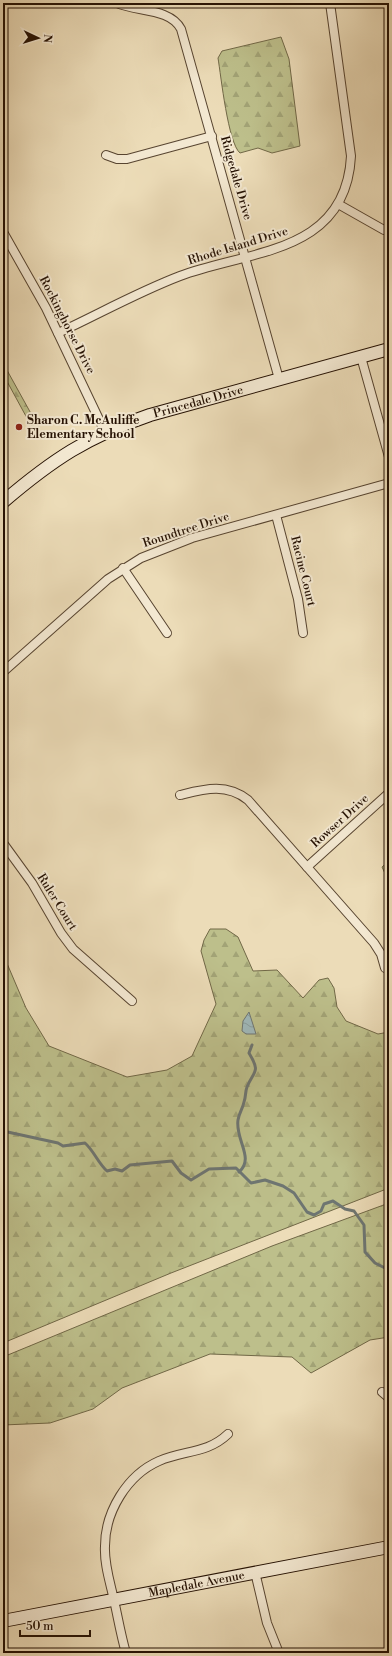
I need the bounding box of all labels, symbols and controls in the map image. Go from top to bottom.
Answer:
north arrow [18,18,58,58]
text: N [40,34,54,44]
street label: Ridgedale Drive [217,134,255,222]
street label: Rhode Island Drive [186,224,290,268]
street label: Rockinghorse Drive [36,273,98,377]
street label: Princedale Drive [152,382,245,421]
place label: Sharon C. McAuliffe Elementary School [27,413,140,442]
marker: Sharon C. McAuliffe Elementary School [14,422,24,432]
street label: Roundtree Drive [141,509,231,551]
street label: Racine Court [287,534,319,608]
street label: Rowser Drive [308,791,372,851]
street label: Ruler Court [34,871,81,934]
street label: Mapledale Avenue [147,1567,246,1600]
scale bar [20,1612,90,1638]
text: 50 m [26,1619,54,1634]

